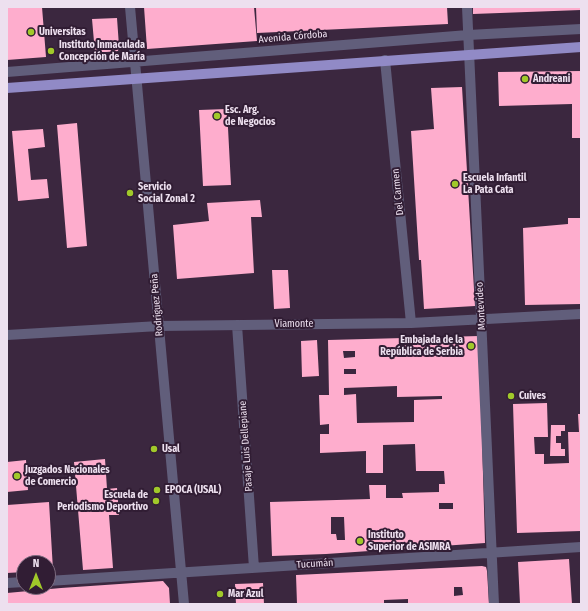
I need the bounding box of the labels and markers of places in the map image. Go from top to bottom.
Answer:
place label: Universitas [39,26,86,38]
marker: Universitas [26,27,36,37]
place label: Instituto Inmaculada Concepción de María [59,39,145,62]
marker: Instituto Inmaculada Concepción de María [46,46,56,56]
place label: Andreani [533,73,570,85]
marker: Andreani [520,74,530,84]
place label: Esc. Arg. de Negocios [225,104,275,128]
marker: Esc. Arg. de Negocios [212,111,222,121]
place label: Escuela Infantil La Pata Cata [463,172,526,196]
marker: Escuela Infantil La Pata Cata [450,179,460,189]
place label: Servicio Social Zonal 2 [138,181,195,204]
marker: Servicio Social Zonal 2 [125,188,135,198]
place label: Embajada de la República de Serbia [380,334,463,358]
marker: Embajada de la República de Serbia [466,341,476,351]
place label: Cuives [519,390,546,402]
marker: Cuives [506,391,516,401]
place label: Usal [162,443,180,455]
marker: Usal [149,444,159,454]
place label: Juzgados Nacionales de Comercio [25,464,110,488]
marker: Juzgados Nacionales de Comercio [12,471,22,481]
place label: EPOCA (USAL) [165,484,221,496]
marker: EPOCA (USAL) [152,485,162,495]
place label: Escuela de Periodismo Deportivo [57,489,148,512]
marker: Escuela de Periodismo Deportivo [151,496,161,506]
place label: Instituto Superior de ASIMRA [368,529,450,552]
marker: Instituto Superior de ASIMRA [355,536,365,546]
place label: Mar Azul [228,588,263,600]
marker: Mar Azul [215,589,225,599]

